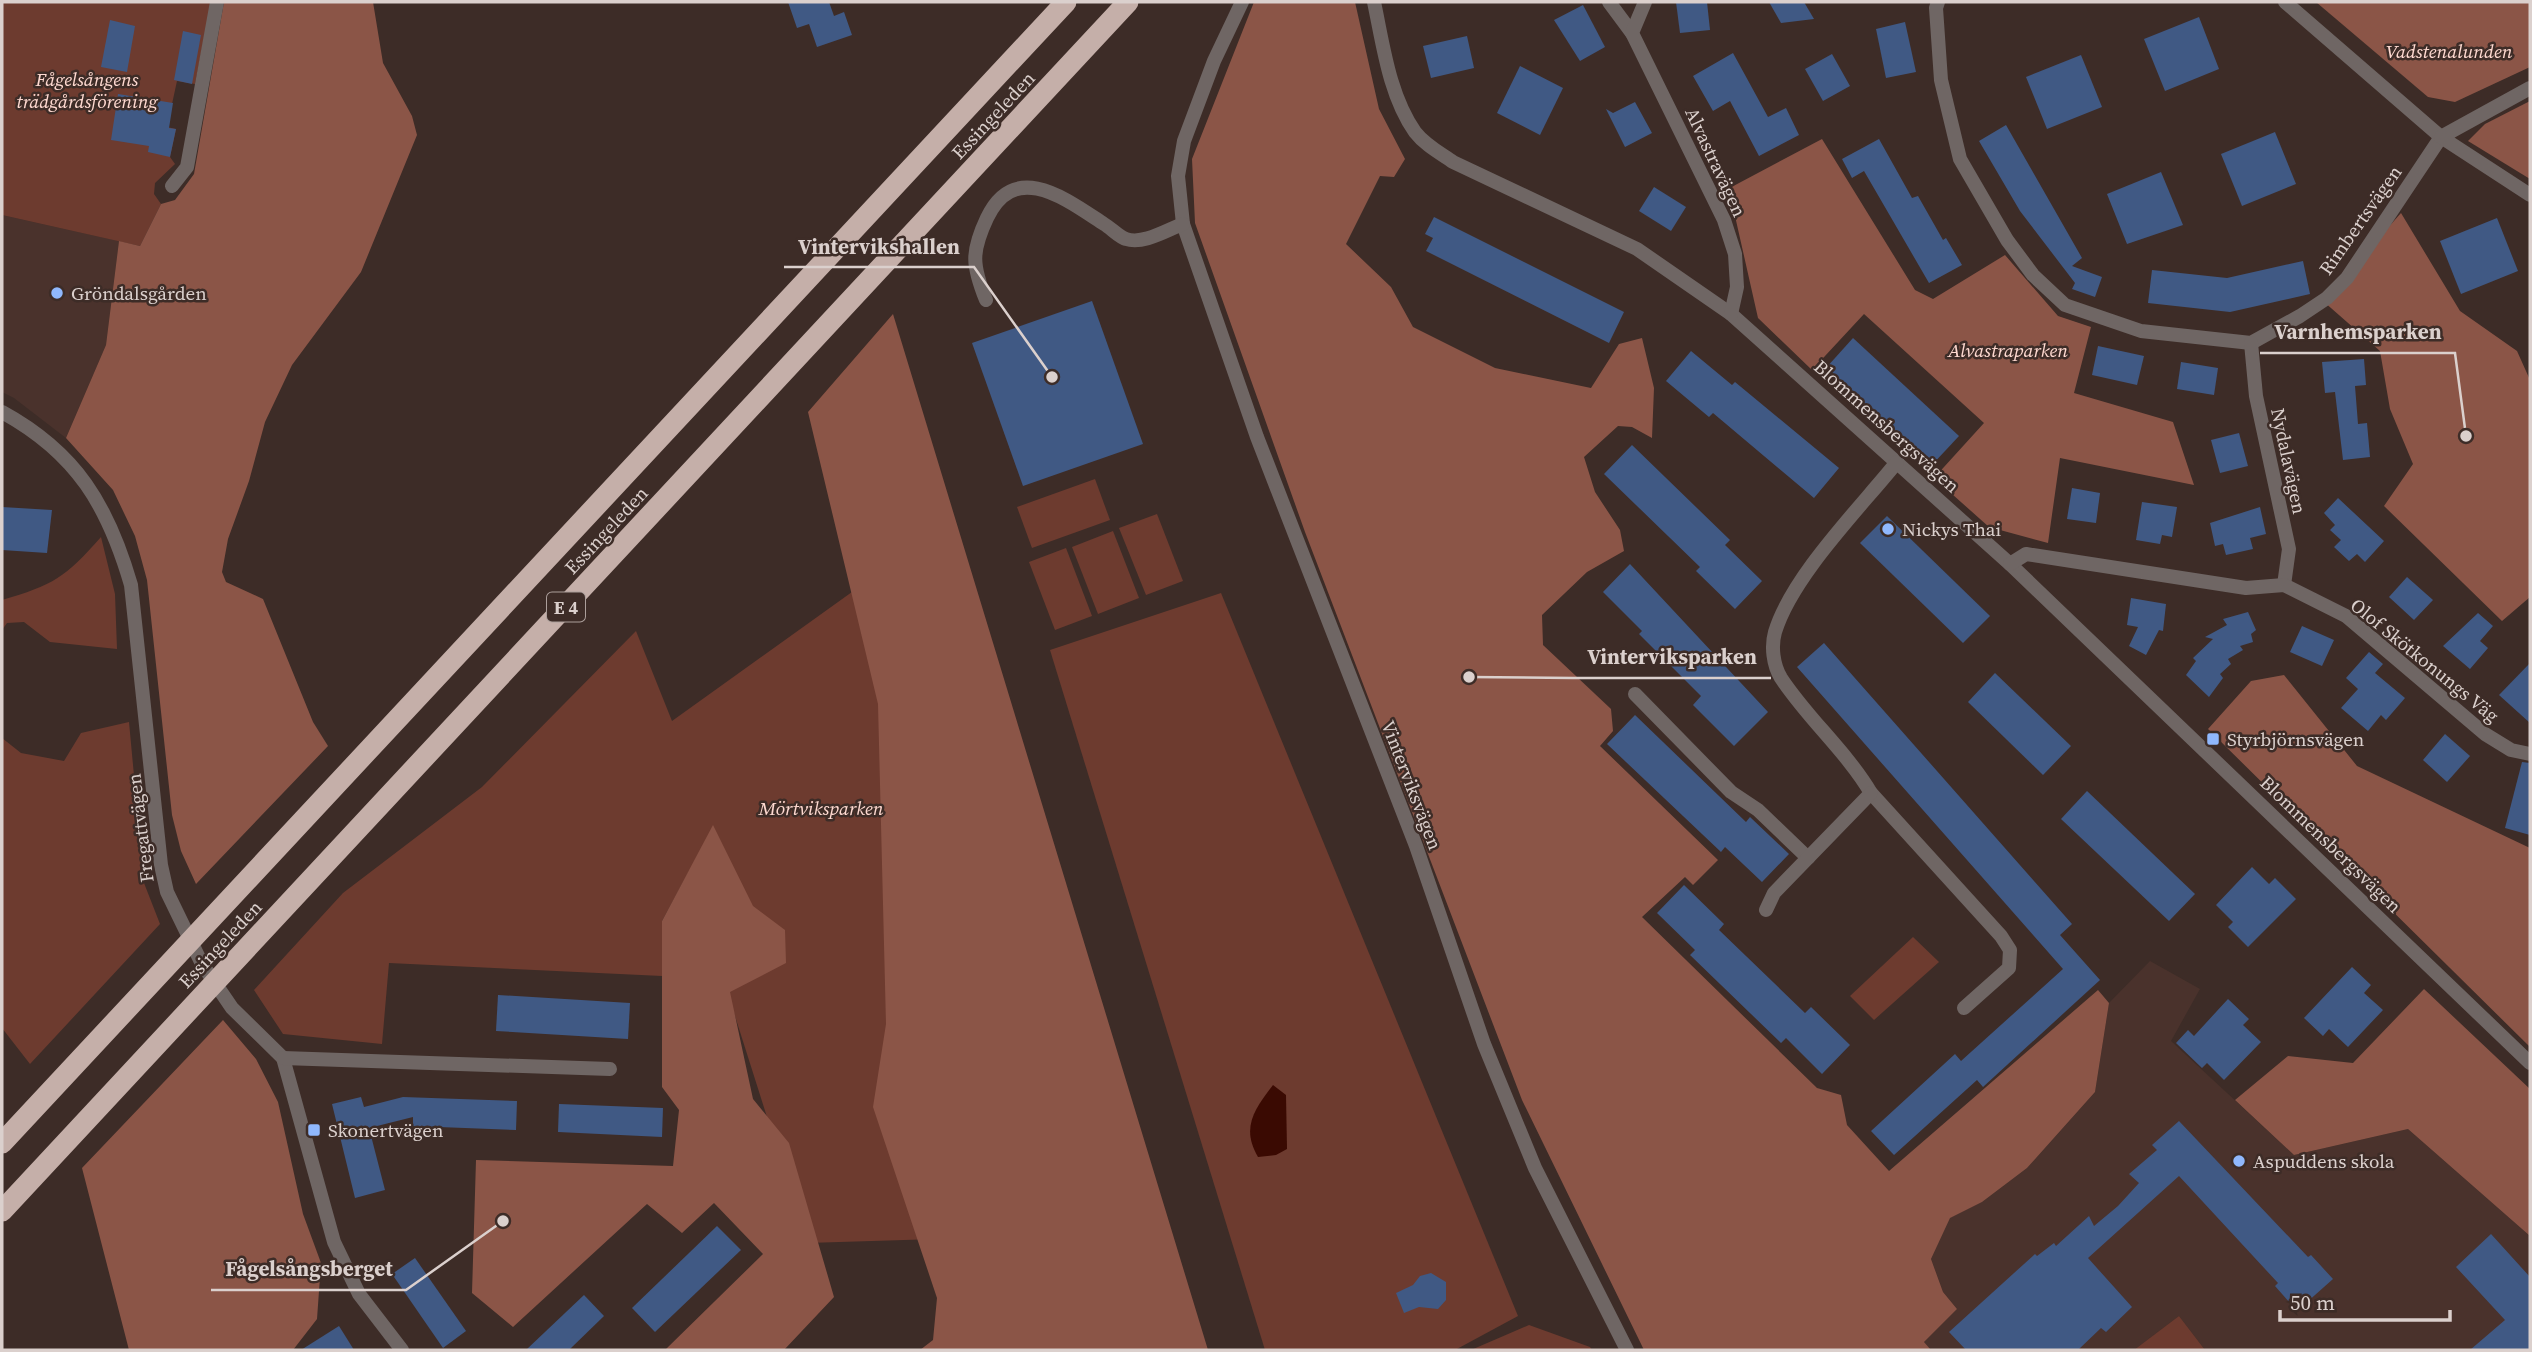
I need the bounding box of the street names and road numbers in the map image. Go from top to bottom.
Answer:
street label: Essingeleden [945,65,1041,165]
street label: Alvastravägen [1679,103,1753,221]
street label: Rimbertsvägen [2313,160,2407,280]
street label: Blommensbergsvägen [1809,354,1965,498]
street label: Nydalavägen [2265,406,2313,516]
street label: Essingeleden [558,480,654,580]
road number: E 4 [547,592,585,622]
street label: Olof Skötkonungs Väg [2345,592,2505,728]
street label: Vinterviksvägen [1375,717,1449,853]
street label: Blommensbergsvägen [2255,769,2407,919]
street label: Fregattvägen [120,772,160,884]
street label: Essingeleden [172,894,268,994]

